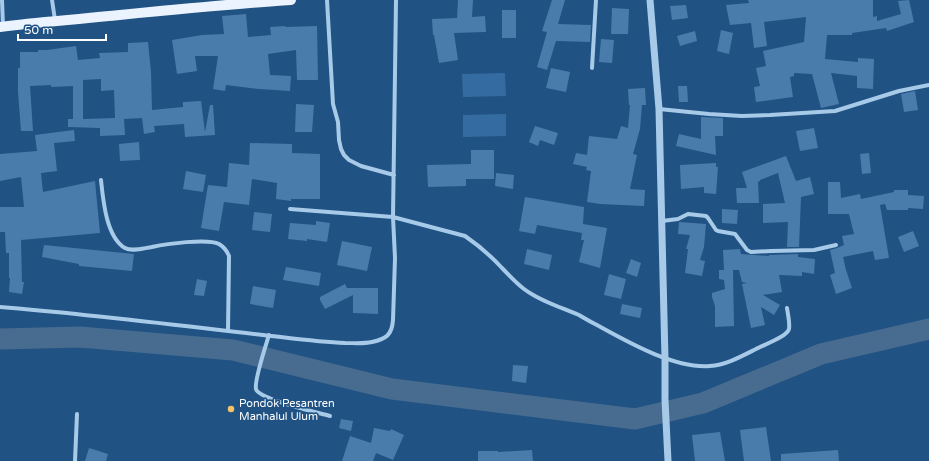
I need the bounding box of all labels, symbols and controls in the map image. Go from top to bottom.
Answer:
scale bar [18,16,106,42]
text: 50 m [24,23,53,37]
place label: Pondok Pesantren Manhalul Ulum [239,397,335,423]
marker: Pondok Pesantren Manhalul Ulum [226,404,236,414]

